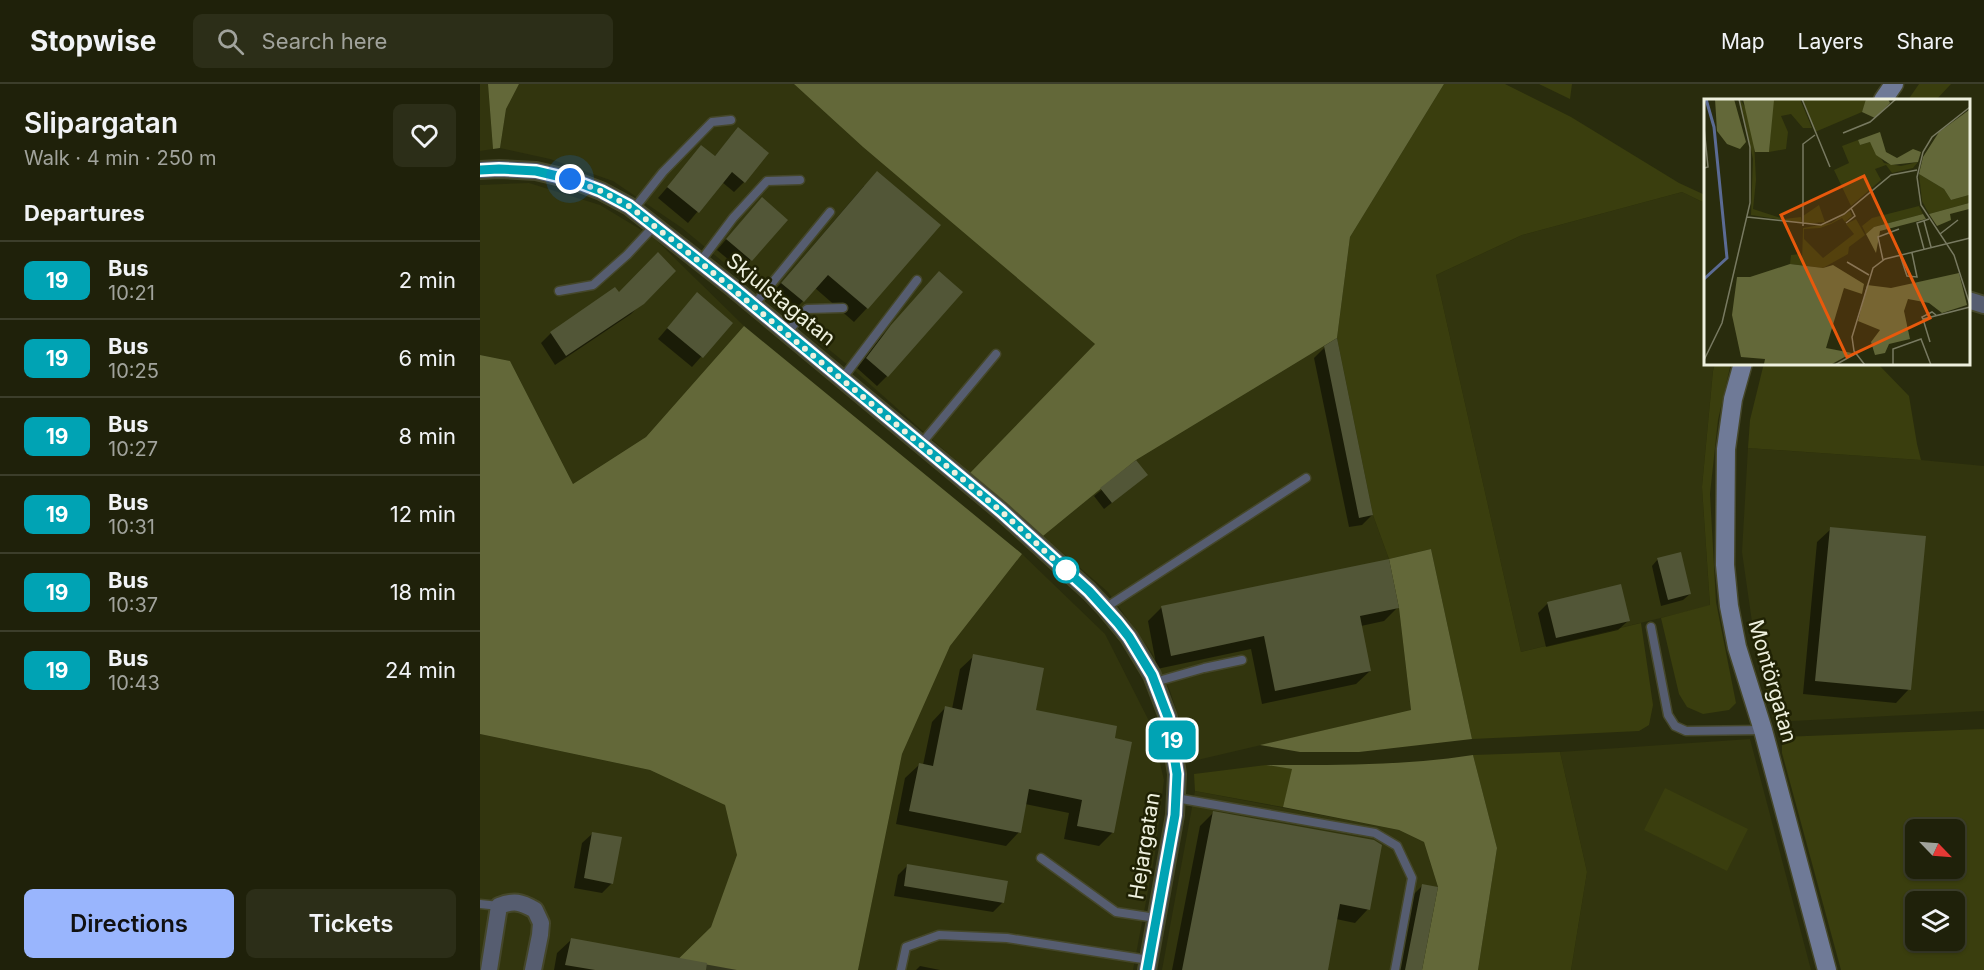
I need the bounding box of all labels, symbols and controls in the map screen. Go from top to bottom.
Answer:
search box [193,14,613,68]
text: Stopwise [30,24,157,58]
icon: search [214,25,247,58]
text: Search here [262,28,387,54]
text: Map [1721,29,1765,54]
text: Layers [1798,29,1864,54]
text: Share [1897,29,1954,54]
inset map [1704,99,1969,364]
button: heart [393,104,456,167]
text: Slipargatan [24,106,178,140]
text: Walk · 4 min · 250 m [24,146,217,170]
your location [555,164,585,194]
text: Departures [24,200,145,226]
street label: Skjulstagatan [721,247,841,351]
text: Bus [108,255,149,281]
text: 2 min [399,267,456,293]
text: 19 [46,268,68,293]
text: 10:21 [108,281,155,305]
text: Bus [108,333,149,359]
text: 6 min [399,345,456,371]
text: 19 [46,346,68,371]
text: 10:25 [108,359,159,383]
text: Bus [108,411,149,437]
text: 8 min [399,423,456,449]
text: 19 [46,424,68,449]
text: 10:27 [108,437,158,461]
text: Bus [108,489,149,515]
text: 12 min [390,501,456,527]
text: 19 [46,502,68,527]
text: 10:31 [108,515,155,539]
unlabelled marker [1053,557,1079,583]
text: Bus [108,567,149,593]
text: 18 min [390,579,456,605]
text: 19 [46,580,68,605]
text: 10:37 [108,593,158,617]
street label: Montörgatan [1744,617,1802,745]
text: Bus [108,645,149,671]
text: 24 min [385,657,456,683]
text: 19 [46,658,68,683]
text: 10:43 [108,671,160,695]
line badge: 19 [1145,720,1199,760]
text: 19 [1161,728,1183,753]
street label: Hejargatan [1123,791,1165,901]
north arrow [1905,819,1965,879]
map controls [1905,819,1965,951]
button: Directions [24,889,234,958]
button: Tickets [246,889,456,958]
button: layers [1905,891,1965,951]

